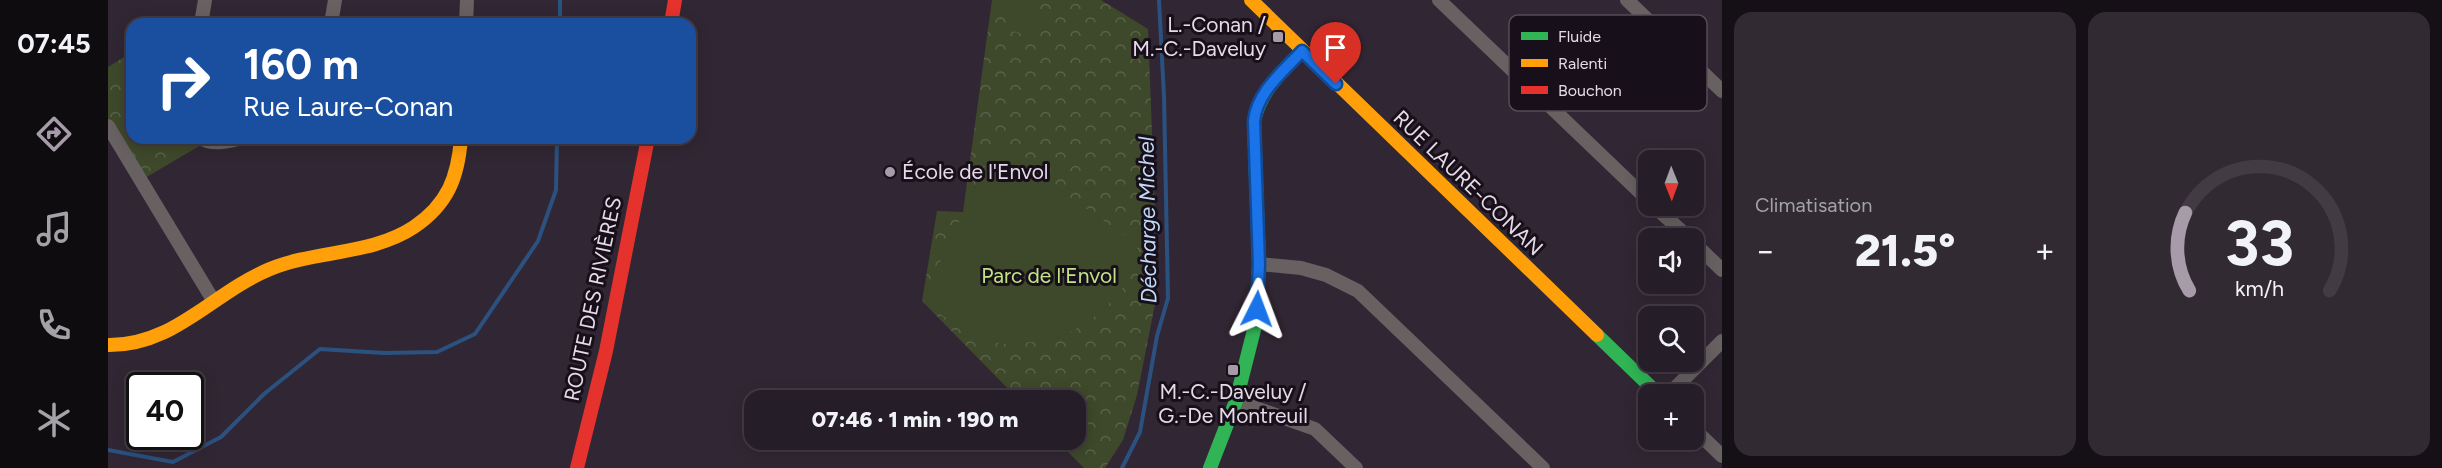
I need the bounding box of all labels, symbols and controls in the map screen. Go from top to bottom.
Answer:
place label: L.-Conan / M.-C.-Daveluy [1132,12,1266,61]
legend [1509,15,1707,111]
pin [1310,22,1361,84]
text: 07:45 [17,27,91,60]
text: Fluide [1558,27,1601,46]
marker: L.-Conan / M.-C.-Daveluy [1271,30,1285,44]
icon: arrive [1319,31,1352,64]
text: 160 m [243,39,359,90]
icon: right [144,42,222,120]
text: Ralenti [1558,54,1607,73]
text: Bouchon [1558,81,1622,100]
text: Rue Laure-Conan [243,90,453,123]
street label: RUE LAURE-CONAN [1388,105,1548,260]
icon: directions [33,113,75,155]
water label: Décharge Michel [1133,136,1162,304]
north arrow [1638,150,1704,216]
map controls [1638,150,1704,450]
place label: École de l'Envol [902,159,1049,184]
marker: École de l'Envol [883,165,897,179]
text: Climatisation [1755,193,1872,217]
street label: ROUTE DES RIVIÈRES [559,194,626,403]
text: 33 [2224,206,2294,281]
icon: music [33,208,75,250]
text: 21.5° [1854,223,1956,277]
button: sound [1638,228,1704,294]
text: − [1755,231,1776,270]
text: + [2034,231,2055,270]
park label: Parc de l'Envol [981,263,1117,288]
text: km/h [2235,276,2283,301]
position arrow [1225,277,1289,341]
icon: phone [33,304,75,346]
button: search [1638,306,1704,372]
marker: M.-C.-Daveluy / G.-De Montreuil [1226,363,1240,377]
speed limit sign: 40 [126,372,204,450]
place label: M.-C.-Daveluy / G.-De Montreuil [1158,379,1308,428]
button: + [1638,384,1704,450]
icon: climate [33,399,75,441]
text: 07:46 · 1 min · 190 m [812,406,1018,433]

